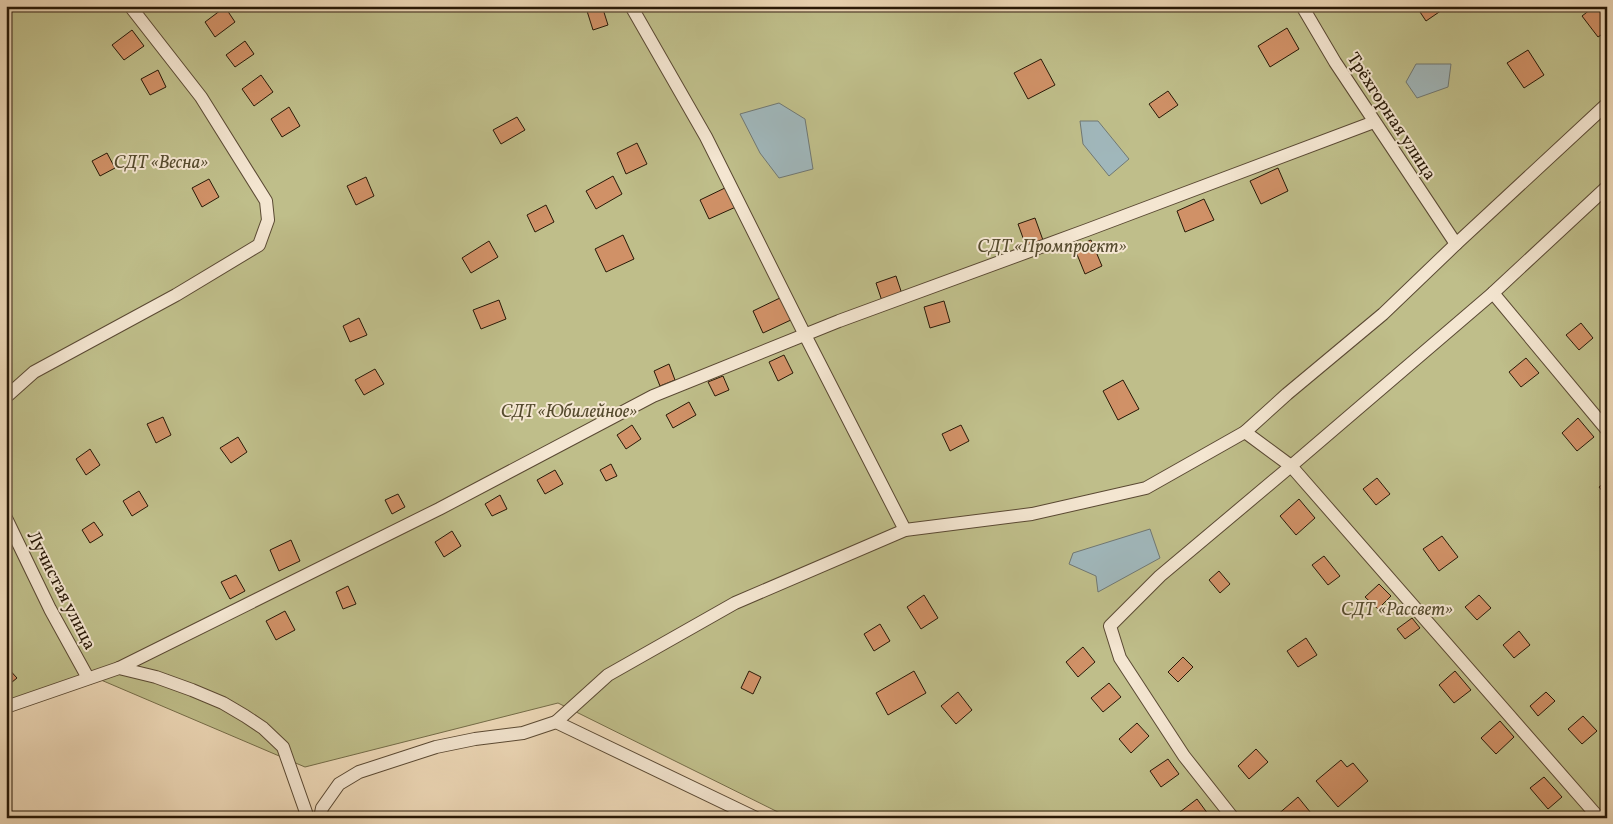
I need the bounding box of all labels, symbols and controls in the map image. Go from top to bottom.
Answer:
street label: Трёхгорная улица [1340,48,1442,186]
park label: СДТ «Весна» [114,151,208,176]
park label: СДТ «Промпроект» [977,235,1127,260]
park label: СДТ «Юбилейное» [501,400,637,425]
street label: Лучистая улица [20,527,102,655]
park label: СДТ «Рассвет» [1341,598,1453,623]

